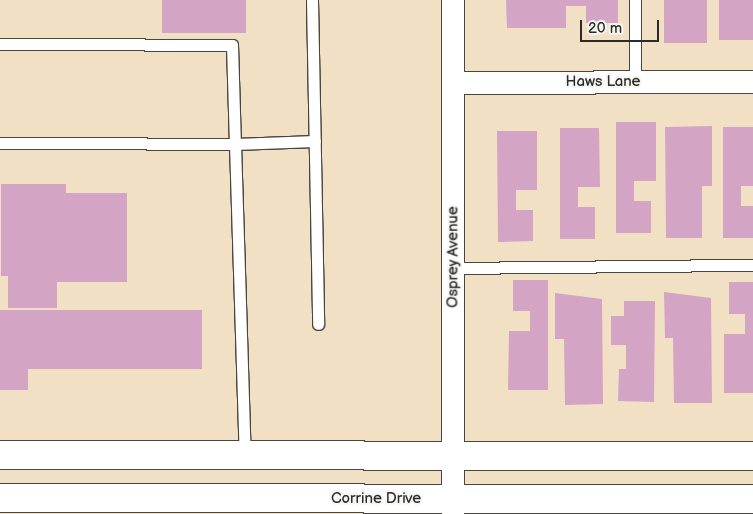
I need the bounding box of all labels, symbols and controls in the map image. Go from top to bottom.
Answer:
scale bar [583,10,662,42]
text: 20 m [588,19,622,38]
street label: Haws Lane [565,73,641,91]
street label: Osprey Avenue [444,206,462,308]
street label: Corrine Drive [331,490,421,508]

